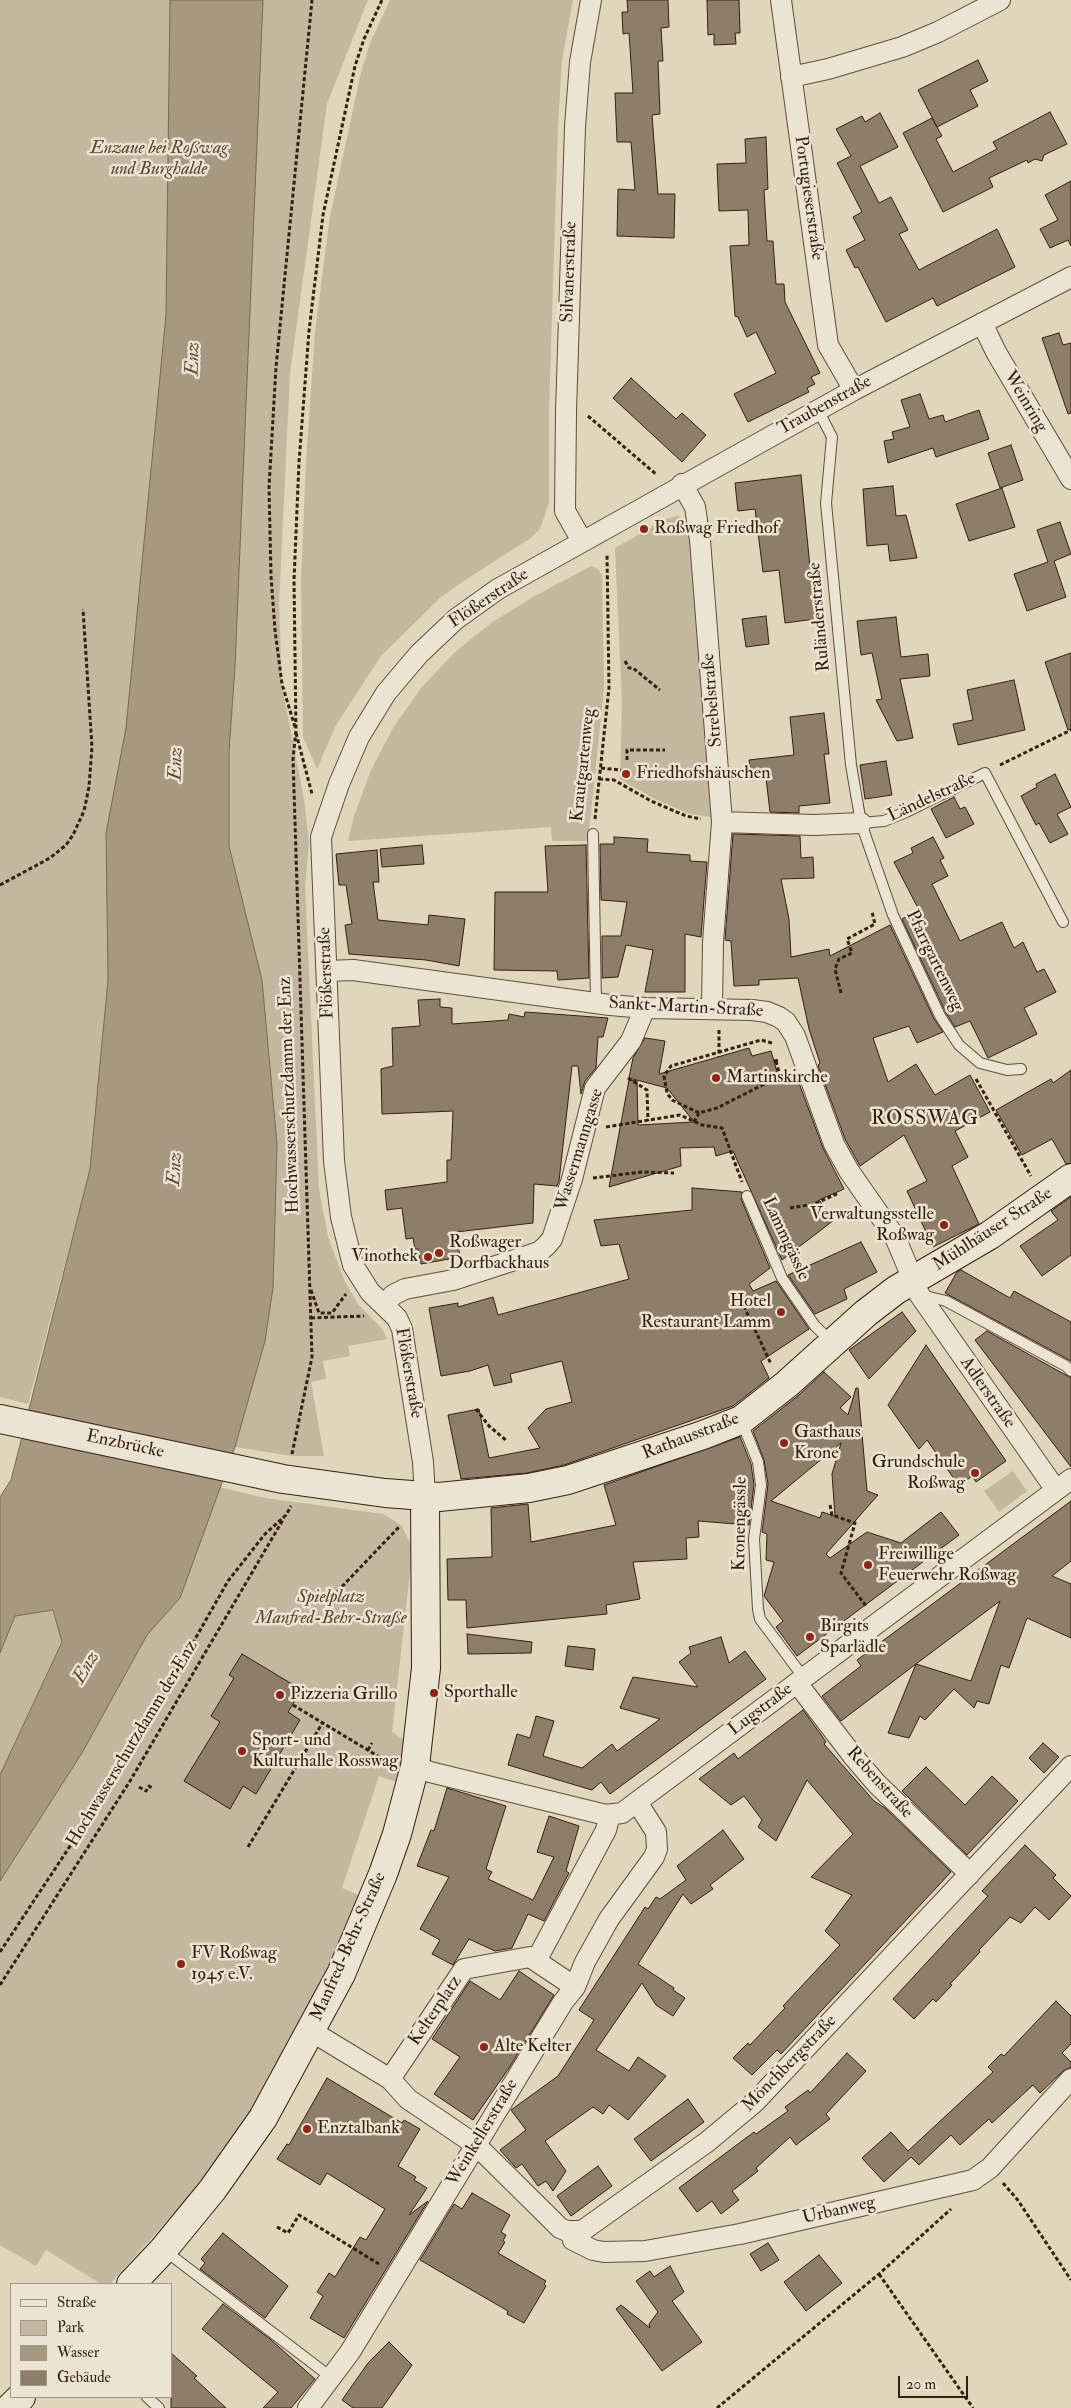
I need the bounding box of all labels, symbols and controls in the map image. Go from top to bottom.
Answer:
street label: Portugieserstraße [789,134,827,262]
park label: Enzaue bei Roßwag und Burghalde [90,138,228,180]
street label: Silvanerstraße [557,221,583,323]
water label: Enz [182,342,206,376]
street label: Weinring [998,367,1052,437]
street label: Traubenstraße [774,371,876,441]
place label: Roßwag Friedhof [654,518,778,540]
marker: Roßwag Friedhof [638,523,650,535]
street label: Ruländerstraße [804,561,836,673]
street label: Flößerstraße [445,564,533,634]
street label: Strebelstraße [698,652,728,748]
street label: Krautgartenweg [567,707,601,823]
water label: Enz [165,747,189,781]
place label: Friedhofshäuschen [636,763,771,785]
marker: Friedhofshäuschen [620,768,632,780]
street label: Ländelstraße [885,768,979,828]
street label: Pfarrgartenweg [900,907,968,1015]
street label: Flößerstraße [315,927,339,1019]
street label: Hochwasserschutzdamm der Enz [275,976,305,1214]
street label: Sankt-Martin-Straße [608,993,764,1023]
place label: Martinskirche [726,1067,828,1089]
marker: Martinskirche [710,1072,722,1084]
street label: Wassermanngasse [551,1086,609,1214]
district label: ROSSWAG [870,1108,980,1132]
water label: Enz [163,1152,189,1186]
street label: Mühlhäuser Straße [929,1183,1057,1277]
street label: Lammgässle [756,1194,814,1284]
place label: Verwaltungsstelle Roßwag [810,1204,934,1246]
marker: Verwaltungsstelle Roßwag [938,1219,950,1231]
place label: Roßwager Dorfbackhaus [449,1232,549,1274]
place label: Vinothek [351,1246,418,1268]
marker: Roßwager Dorfbackhaus [433,1247,445,1259]
marker: Vinothek [422,1251,434,1263]
place label: Hotel Restaurant Lamm [641,1291,771,1334]
marker: Hotel Restaurant Lamm [775,1306,787,1318]
street label: Flößerstraße [389,1326,427,1420]
street label: Adlerstraße [955,1353,1019,1433]
street label: Rathausstraße [640,1409,742,1465]
place label: Gasthaus Krone [794,1422,861,1465]
street label: Enzbrücke [84,1426,166,1464]
marker: Gasthaus Krone [778,1437,790,1449]
place label: Grundschule Roßwag [872,1452,965,1495]
marker: Grundschule Roßwag [969,1467,981,1479]
street label: Kronengässle [729,1477,753,1571]
place label: Freiwillige Feuerwehr Roßwag [878,1544,1016,1586]
marker: Freiwillige Feuerwehr Roßwag [862,1559,874,1571]
park label: Spielplatz Manfred-Behr-Straße [255,1587,407,1630]
place label: Birgits Sparlädle [820,1616,886,1658]
marker: Birgits Sparlädle [804,1631,816,1643]
street label: Hochwasserschutzdamm der Enz [63,1637,203,1851]
water label: Enz [69,1648,105,1688]
street label: Lugstraße [725,1679,797,1741]
place label: Sporthalle [444,1682,518,1704]
place label: Pizzeria Grillo [290,1684,397,1706]
marker: Sporthalle [428,1687,440,1699]
marker: Pizzeria Grillo [274,1689,286,1701]
place label: Sport- und Kulturhalle Rosswag [252,1730,398,1772]
street label: Rebenstraße [841,1743,917,1823]
marker: Sport- und Kulturhalle Rosswag [236,1745,248,1757]
street label: Manfred-Behr-Straße [306,1869,392,2025]
place label: FV Roßwag 1945 e.V. [191,1943,277,1986]
marker: FV Roßwag 1945 e.V. [175,1958,187,1970]
street label: Kelterplatz [405,1972,467,2050]
street label: Mönchbergstraße [738,2011,842,2117]
place label: Alte Kelter [494,2036,571,2058]
marker: Alte Kelter [478,2041,490,2053]
street label: Weinkellerstraße [443,2076,523,2190]
place label: Enztalbank [317,2118,400,2140]
marker: Enztalbank [301,2123,313,2135]
street label: Urbanweg [801,2192,877,2230]
legend [10,2283,172,2398]
text: Straße [57,2293,96,2312]
text: Park [57,2318,84,2337]
text: Wasser [57,2343,99,2362]
scale bar [901,2366,971,2398]
text: Gebäude [57,2368,111,2387]
text: 20 m [906,2375,936,2394]

